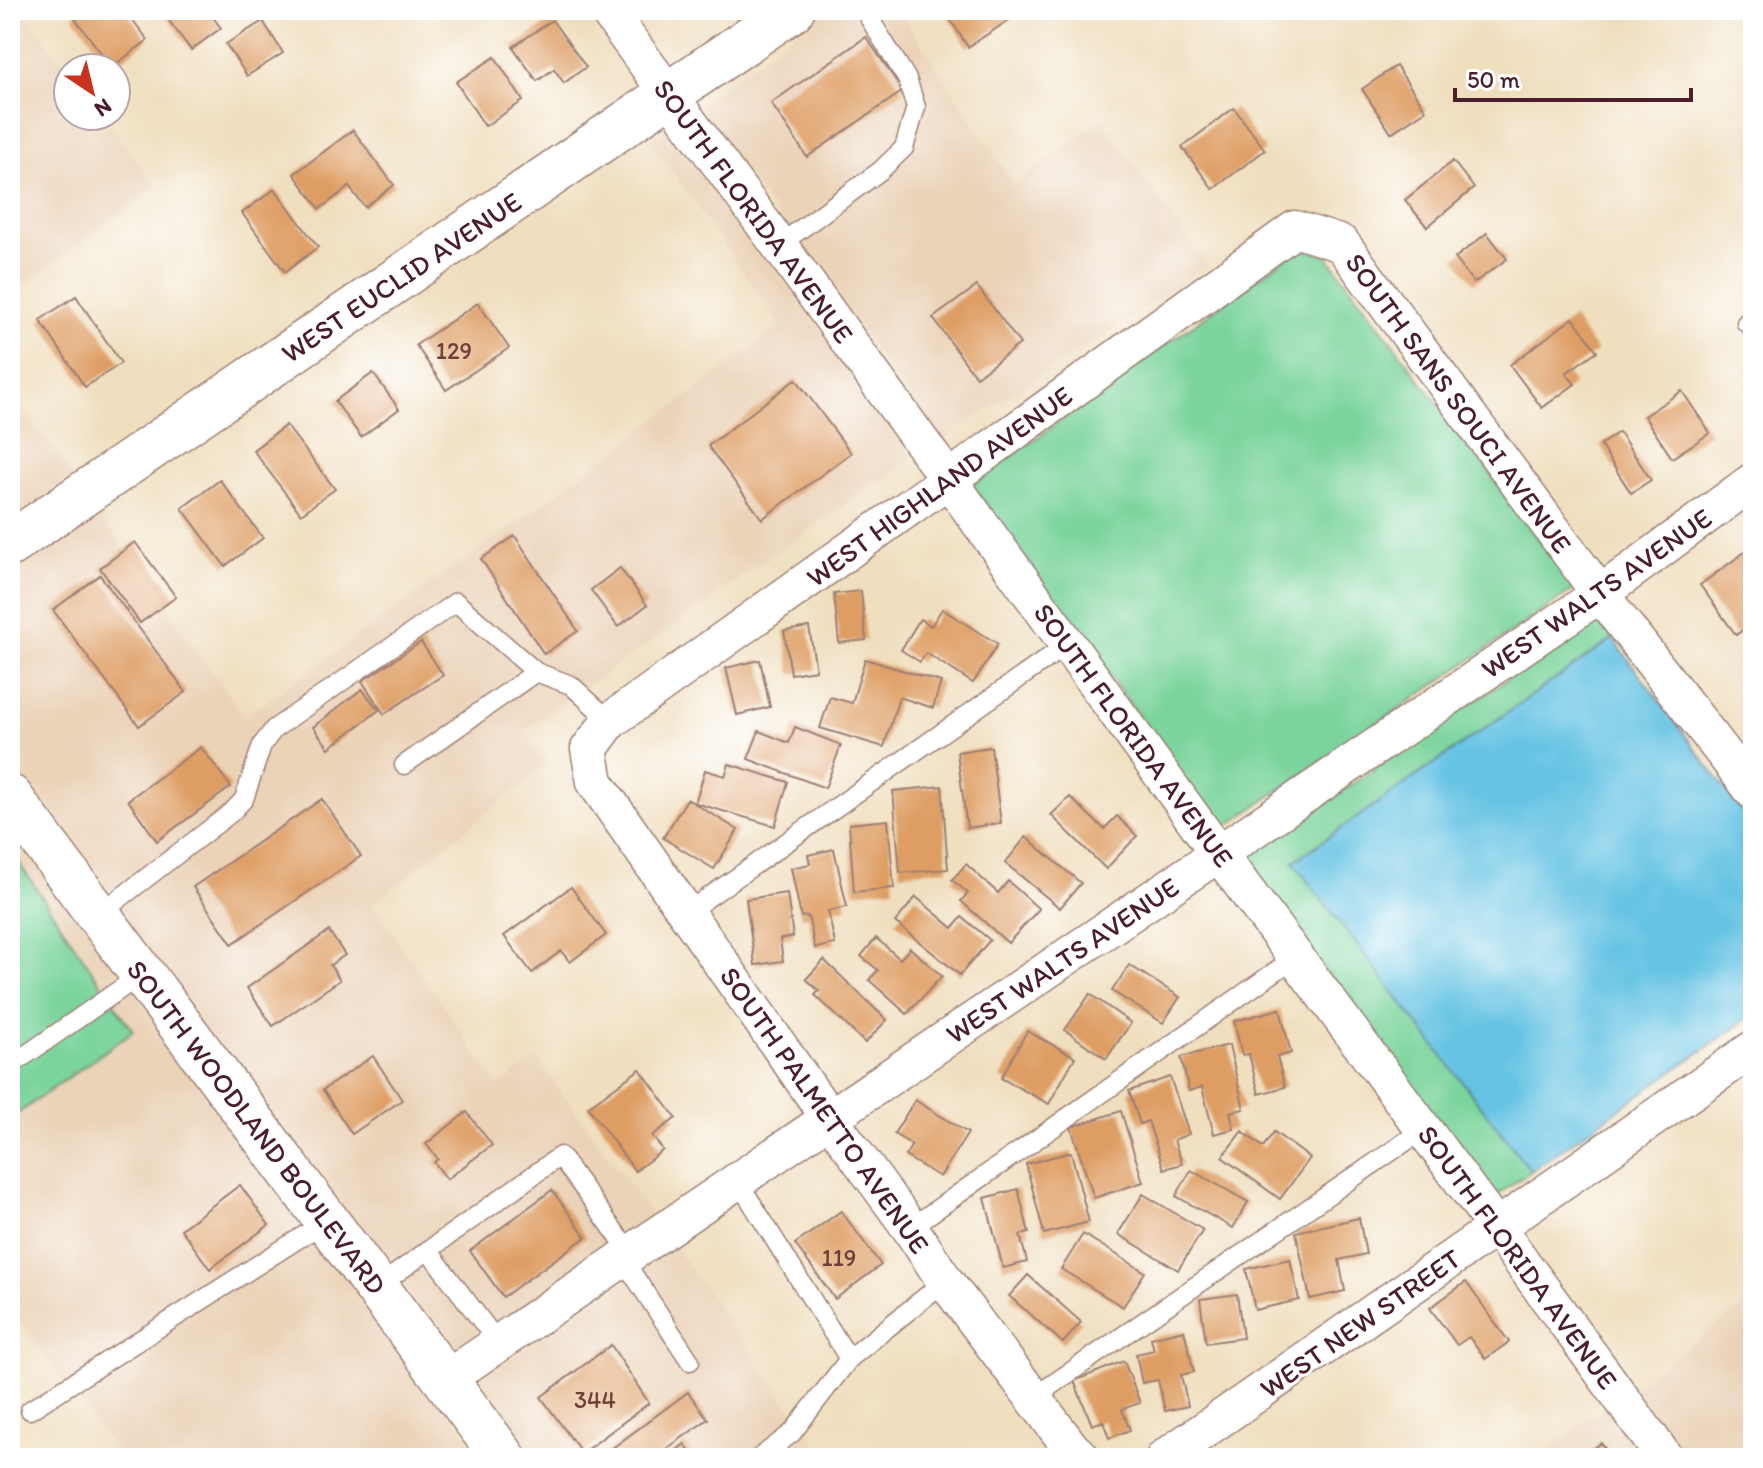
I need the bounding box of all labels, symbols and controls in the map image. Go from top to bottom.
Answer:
north arrow [52,52,132,132]
scale bar [1455,52,1691,102]
text: 50 m [1467,65,1520,94]
street label: SOUTH FLORIDA AVENUE [647,72,861,350]
text: N [89,93,117,123]
street label: WEST EUCLID AVENUE [275,184,527,370]
street label: SOUTH SANS SOUCI AVENUE [1339,246,1579,560]
house number: 129 [436,336,472,365]
street label: WEST HIGHLAND AVENUE [799,378,1079,594]
street label: WEST WALTS AVENUE [1474,501,1718,685]
street label: SOUTH FLORIDA AVENUE [1027,596,1241,874]
street label: WEST WALTS AVENUE [939,869,1185,1051]
street label: SOUTH WOODLAND BOULEVARD [120,953,394,1301]
street label: SOUTH PALMETTO AVENUE [713,960,937,1260]
street label: SOUTH FLORIDA AVENUE [1411,1118,1625,1396]
street label: WEST NEW STREET [1253,1241,1467,1405]
house number: 119 [822,1243,856,1272]
house number: 344 [574,1385,616,1414]

